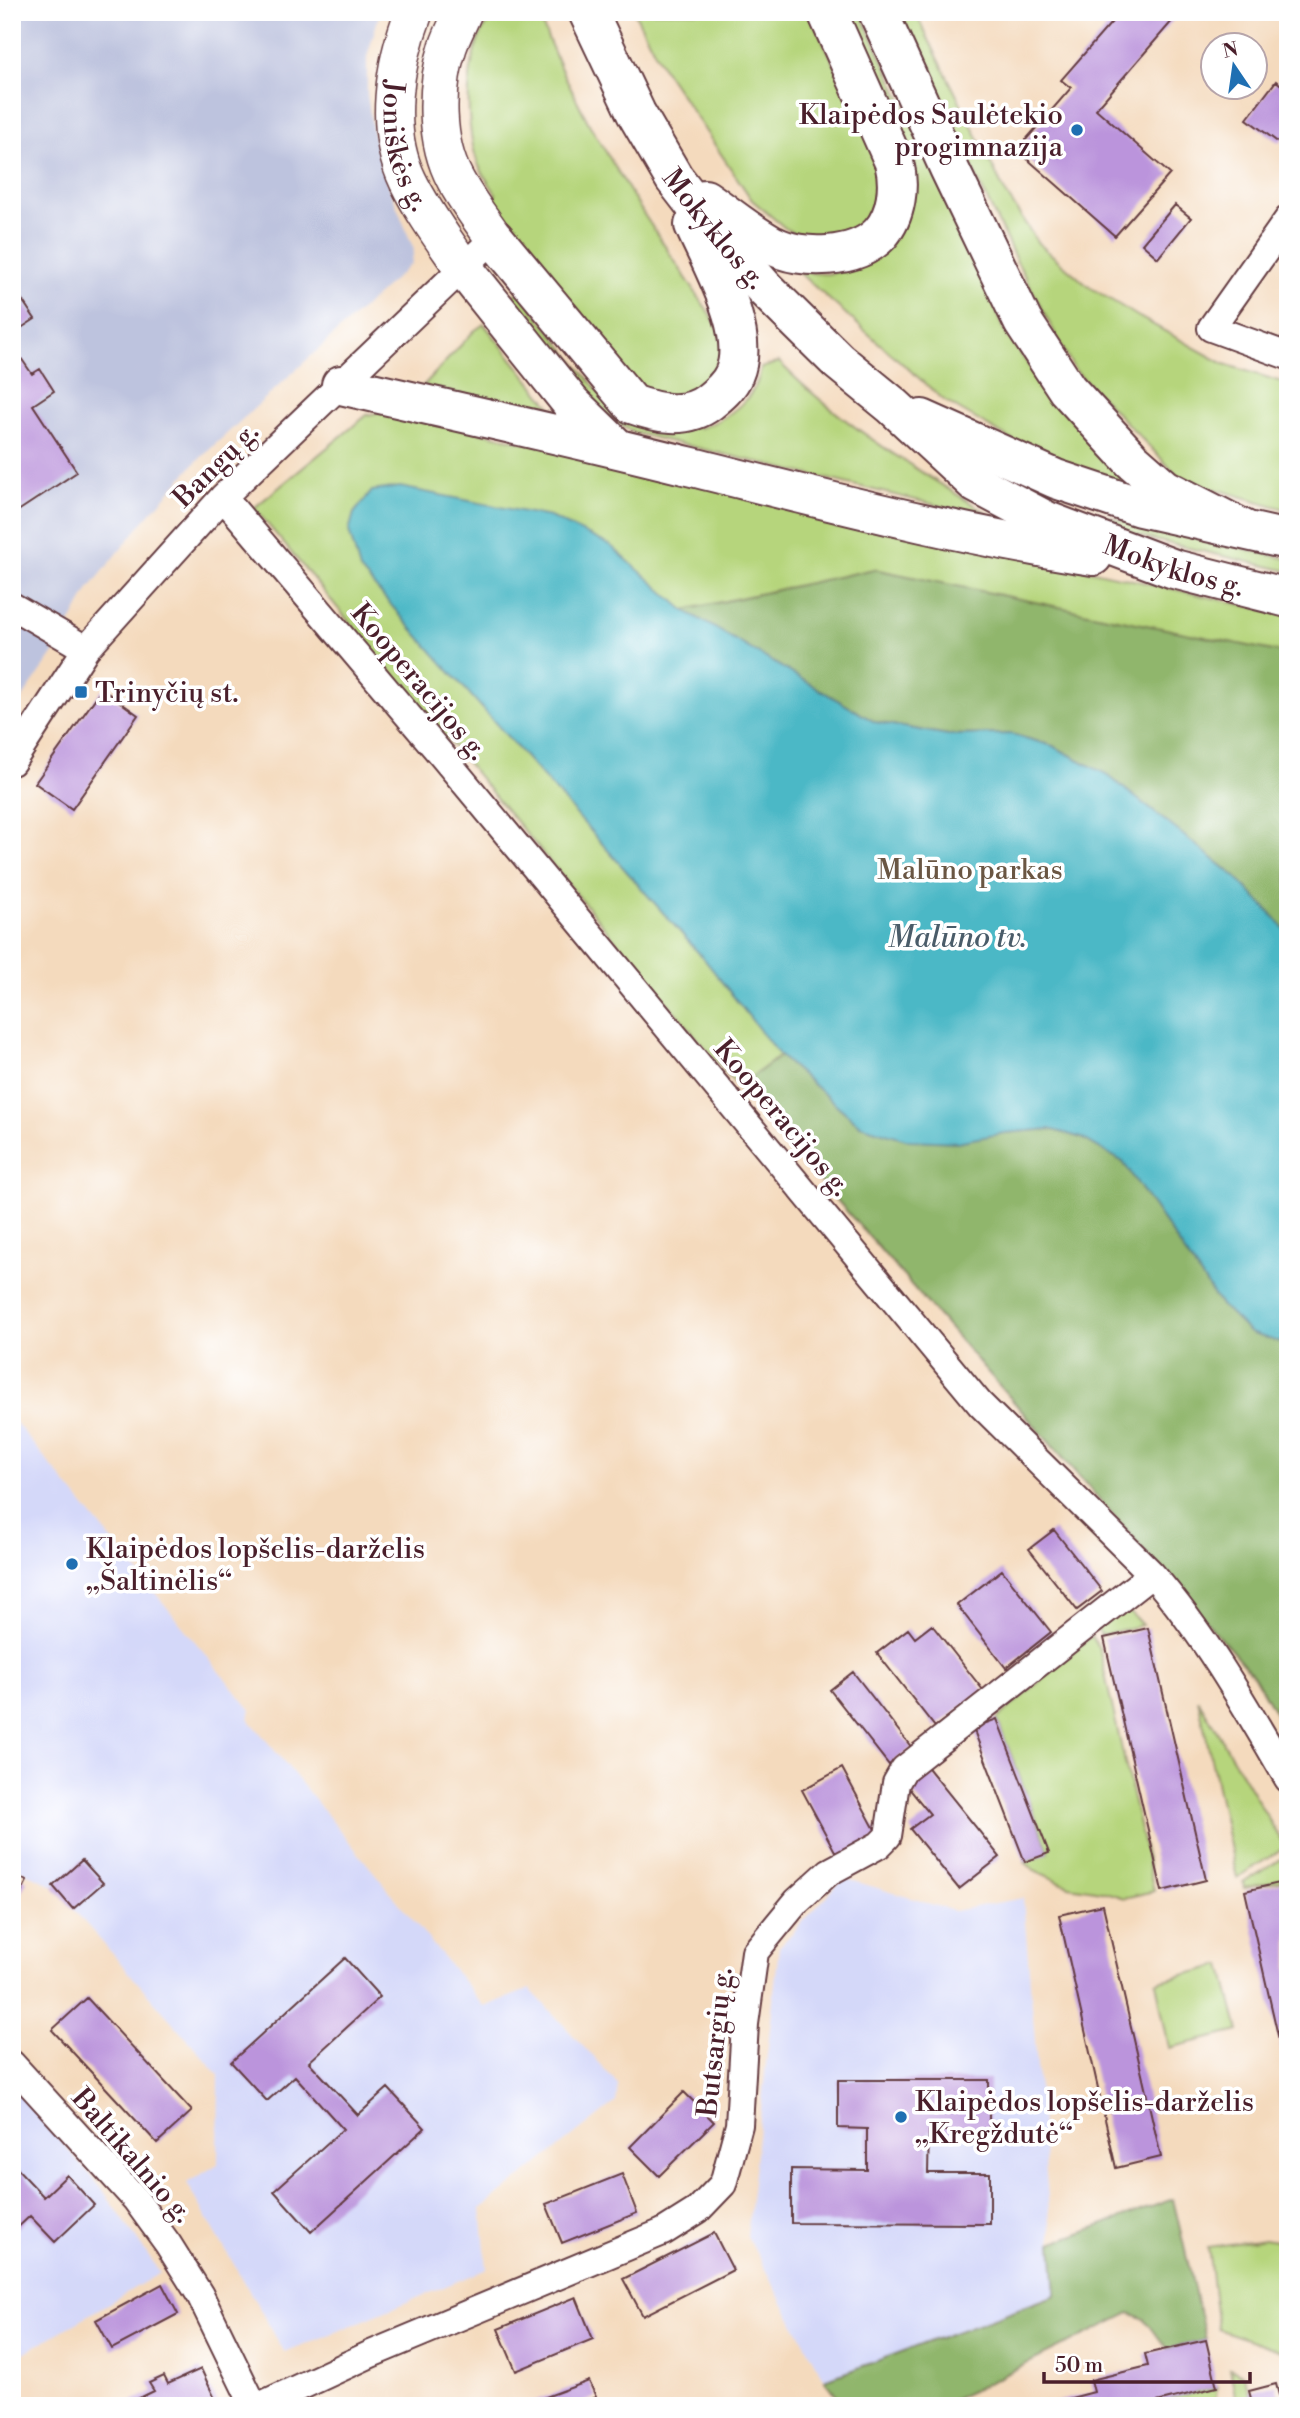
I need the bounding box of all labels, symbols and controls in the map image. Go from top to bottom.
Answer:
north arrow [1198,32,1268,102]
text: N [1220,37,1240,64]
street label: Joniškės g. [374,78,437,218]
place label: Klaipėdos Saulėtekio progimnazija [799,98,1064,165]
marker: Klaipėdos Saulėtekio progimnazija [1069,122,1085,138]
street label: Mokyklos g. [654,162,773,297]
street label: Bangų g. [165,415,266,516]
street label: Mokyklos g. [1098,528,1248,605]
street label: Kooperacijos g. [343,596,495,768]
place label: Trinyčių st. [95,676,239,711]
marker: Trinyčių st. [73,684,89,700]
park label: Malūno parkas [877,853,1063,888]
water label: Malūno tv. [888,919,1026,957]
street label: Kooperacijos g. [706,1032,858,1204]
place label: Klaipėdos lopšelis-darželis „Šaltinėlis“ [86,1532,425,1599]
marker: Klaipėdos lopšelis-darželis „Šaltinėlis“ [64,1556,80,1572]
street label: Butsargių g. [690,1966,741,2119]
street label: Baltikalnio g. [63,2081,200,2231]
place label: Klaipėdos lopšelis-darželis „Kregždutė“ [915,2085,1254,2152]
marker: Klaipėdos lopšelis-darželis „Kregždutė“ [893,2109,909,2125]
scale bar [1044,2341,1251,2385]
text: 50 m [1055,2353,1103,2379]

